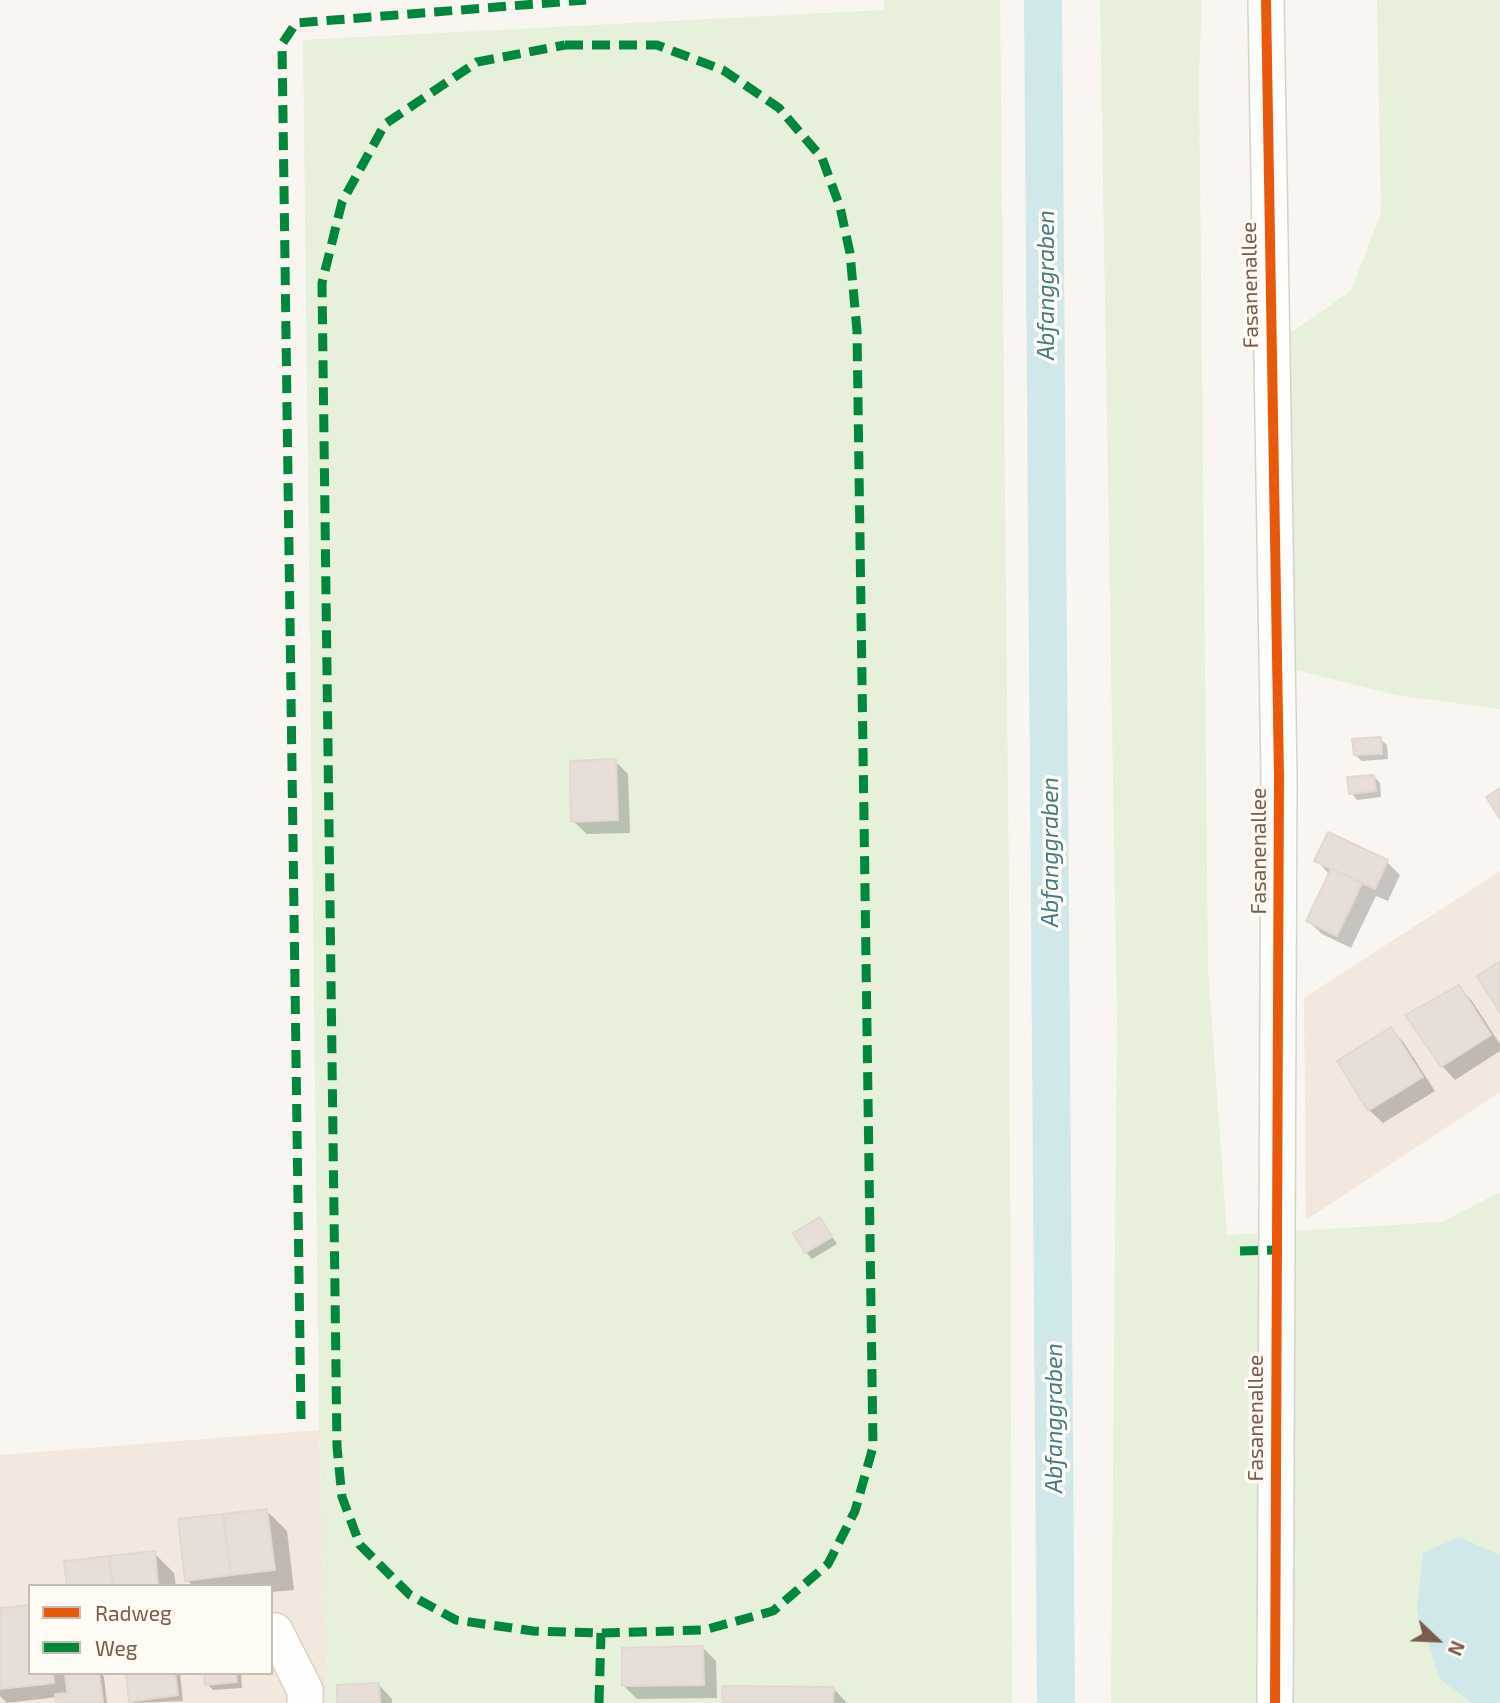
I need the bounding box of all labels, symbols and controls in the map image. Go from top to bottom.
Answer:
water label: Abfanggraben [1032,210,1060,360]
street label: Fasanenallee [1236,221,1264,349]
water label: Abfanggraben [1036,777,1064,927]
street label: Fasanenallee [1246,788,1272,914]
water label: Abfanggraben [1040,1343,1068,1493]
street label: Fasanenallee [1243,1355,1269,1481]
legend [28,1584,273,1675]
text: Radweg [95,1600,172,1625]
north arrow [1402,1605,1472,1675]
text: Weg [95,1635,138,1660]
text: N [1444,1638,1470,1659]

